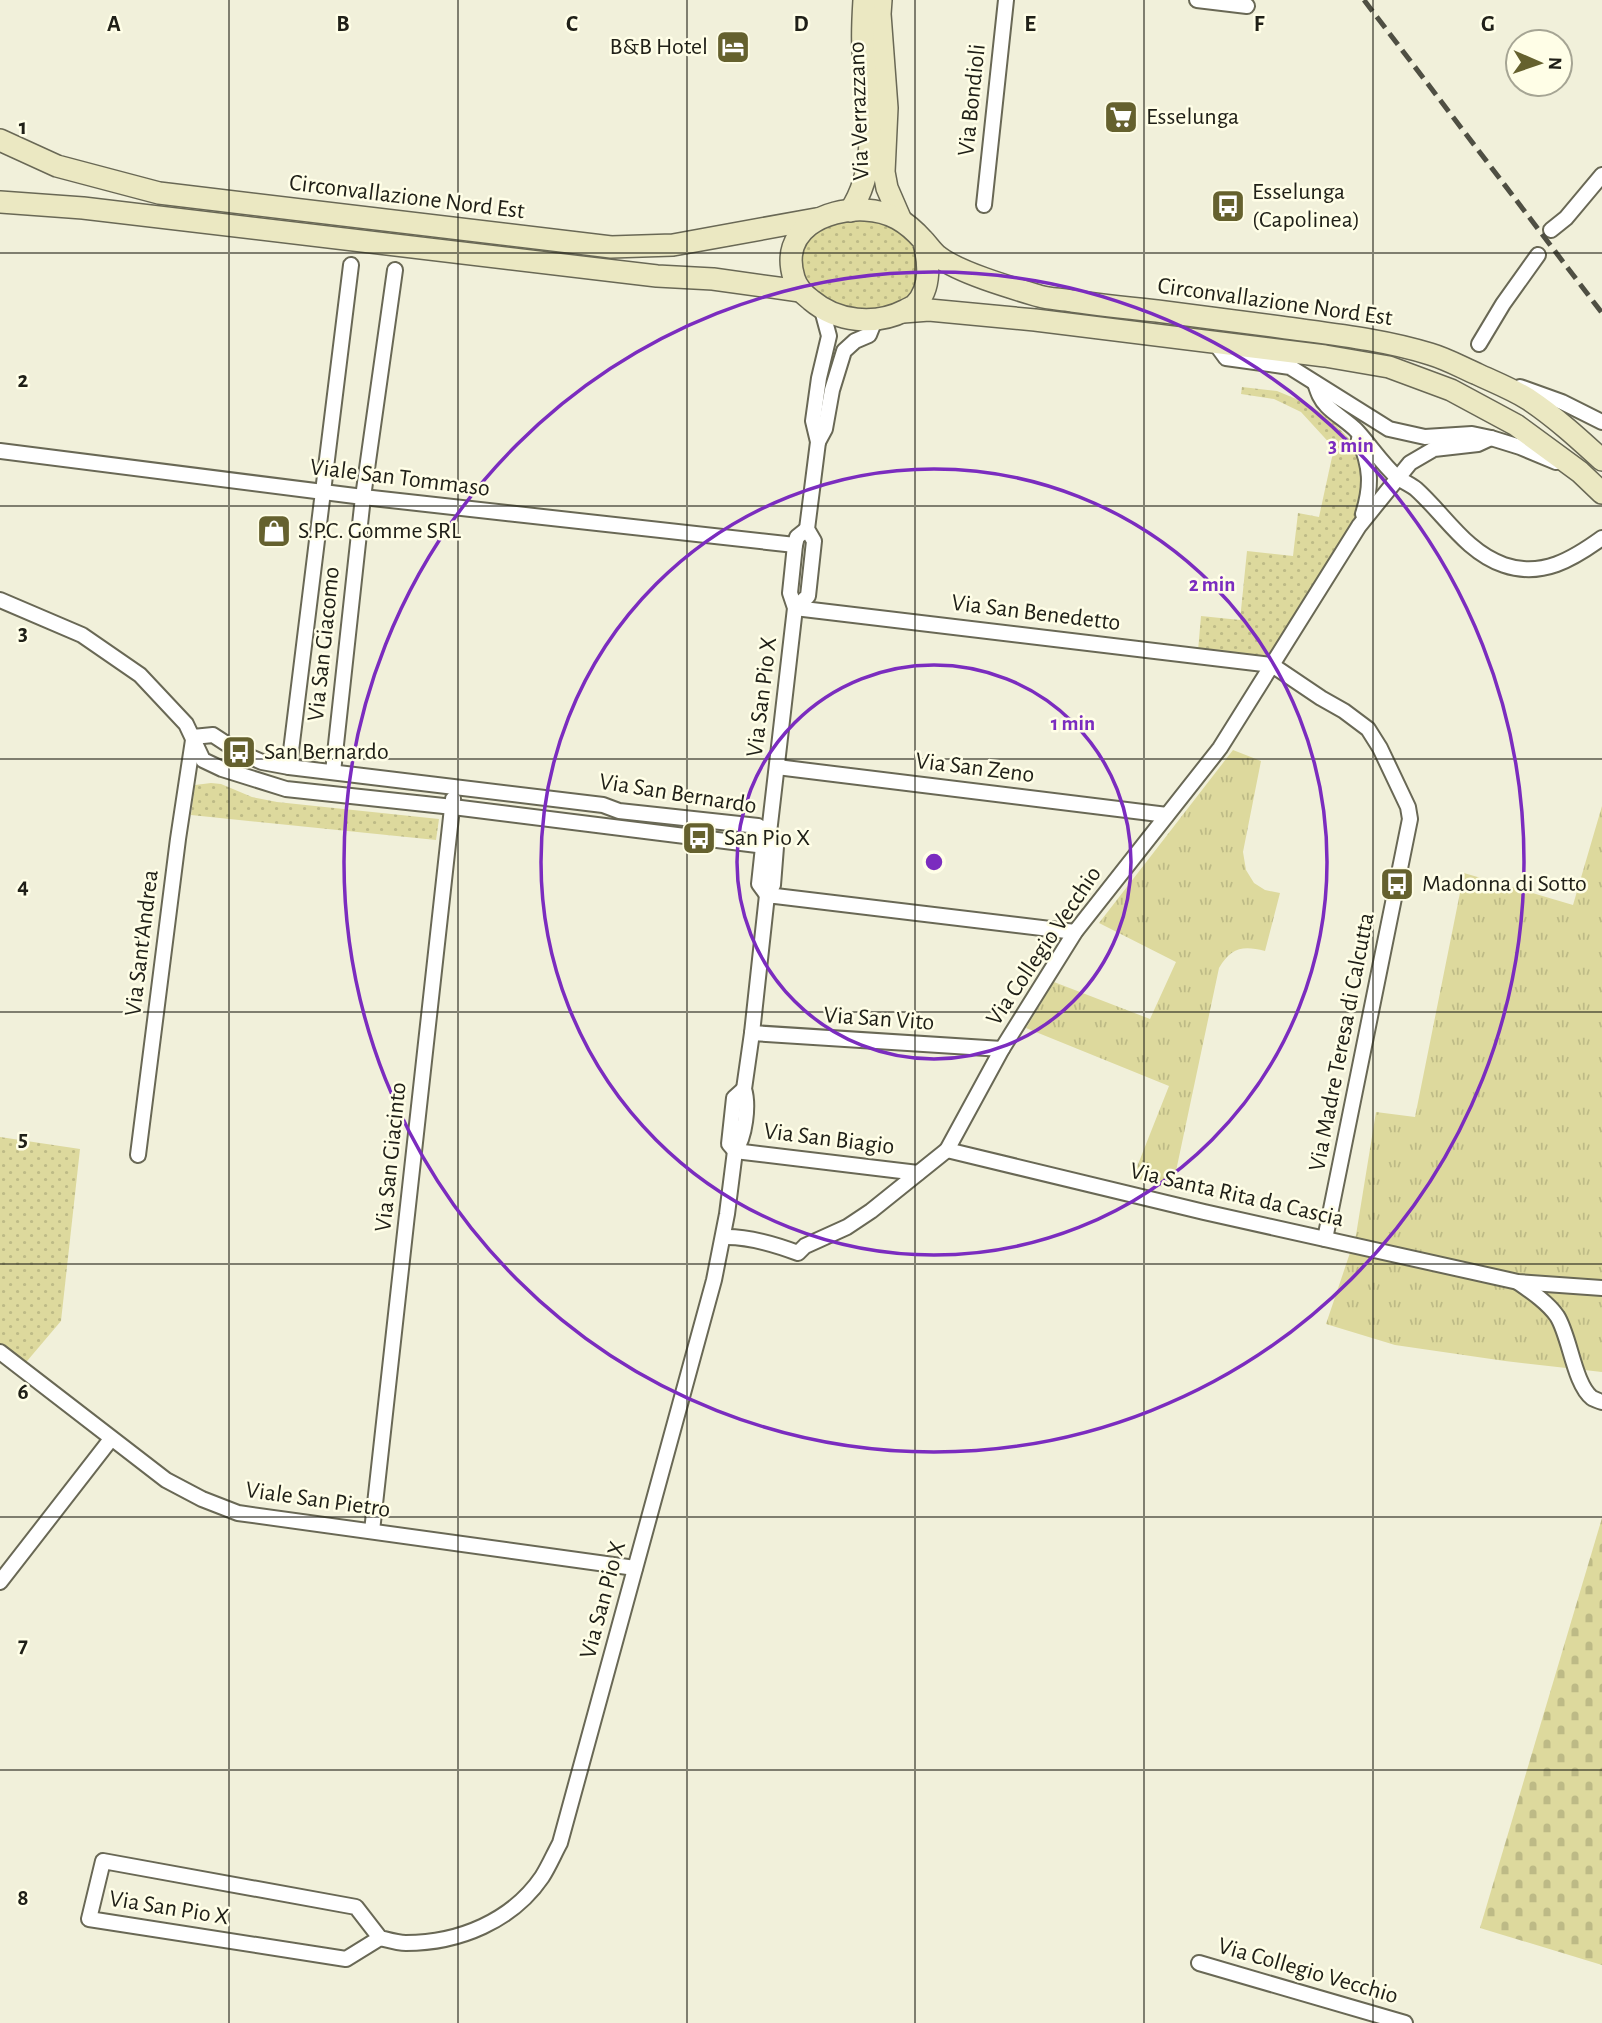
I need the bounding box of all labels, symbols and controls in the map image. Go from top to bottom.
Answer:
text: A [107,13,121,36]
text: B [336,13,350,36]
text: C [566,13,578,36]
text: D [793,13,809,36]
text: E [1024,13,1036,36]
text: F [1254,13,1265,36]
text: G [1481,13,1495,36]
hotel icon: B&B Hotel [714,28,752,66]
north arrow [1504,28,1574,98]
place label: B&B Hotel [610,35,708,59]
street label: Via Verrazzano [845,41,873,181]
street label: Via Bondioli [954,43,990,157]
text: N [1545,57,1564,70]
supermarket icon: Esselunga [1102,98,1140,136]
place label: Esselunga [1146,105,1239,129]
text: 1 [19,116,27,139]
street label: Circonvallazione Nord Est [288,171,526,223]
place label: Esselunga (Capolinea) [1252,180,1360,232]
bus stop icon: Esselunga (Capolinea) [1209,187,1247,225]
street label: Circonvallazione Nord Est [1156,274,1394,330]
text: 2 [18,369,29,392]
text: 3 min [1328,435,1374,456]
street label: Viale San Tommaso [309,455,491,501]
shop icon: S.P.C. Gomme SRL [255,512,293,550]
place label: S.P.C. Gomme SRL [298,519,461,543]
street label: Via San Giacomo [304,565,344,723]
text: 2 min [1189,574,1235,595]
street label: Via San Benedetto [950,591,1122,635]
text: 3 [18,622,28,645]
street label: Via San Pio X [743,636,781,758]
text: 1 min [1051,713,1095,734]
bus stop icon: San Bernardo [220,733,258,771]
place label: San Bernardo [264,740,389,764]
street label: Via San Zeno [914,749,1036,787]
street label: Via San Bernardo [598,770,758,818]
bus stop icon: San Pio X [680,819,718,857]
place label: San Pio X [724,826,810,850]
centre of rings [922,850,946,874]
street label: Via Collegio Vecchio [982,862,1106,1030]
bus stop icon: Madonna di Sotto [1378,865,1416,903]
street label: Via Sant'Andrea [121,868,163,1018]
place label: Madonna di Sotto [1422,872,1587,896]
text: 4 [17,875,29,898]
street label: Via Madre Teresa di Calcutta [1305,911,1379,1173]
street label: Via San Vito [823,1003,935,1035]
street label: Via San Giacinto [371,1081,411,1233]
street label: Via San Biagio [762,1119,896,1159]
text: 5 [18,1128,28,1151]
street label: Via Santa Rita da Cascia [1128,1159,1346,1231]
text: 6 [17,1381,29,1404]
street label: Viale San Pietro [244,1478,392,1522]
street label: Via San Pio X [576,1539,630,1661]
text: 7 [18,1634,28,1657]
text: 8 [17,1887,29,1910]
street label: Via San Pio X [107,1887,231,1929]
street label: Via Collegio Vecchio [1215,1934,1401,2008]

